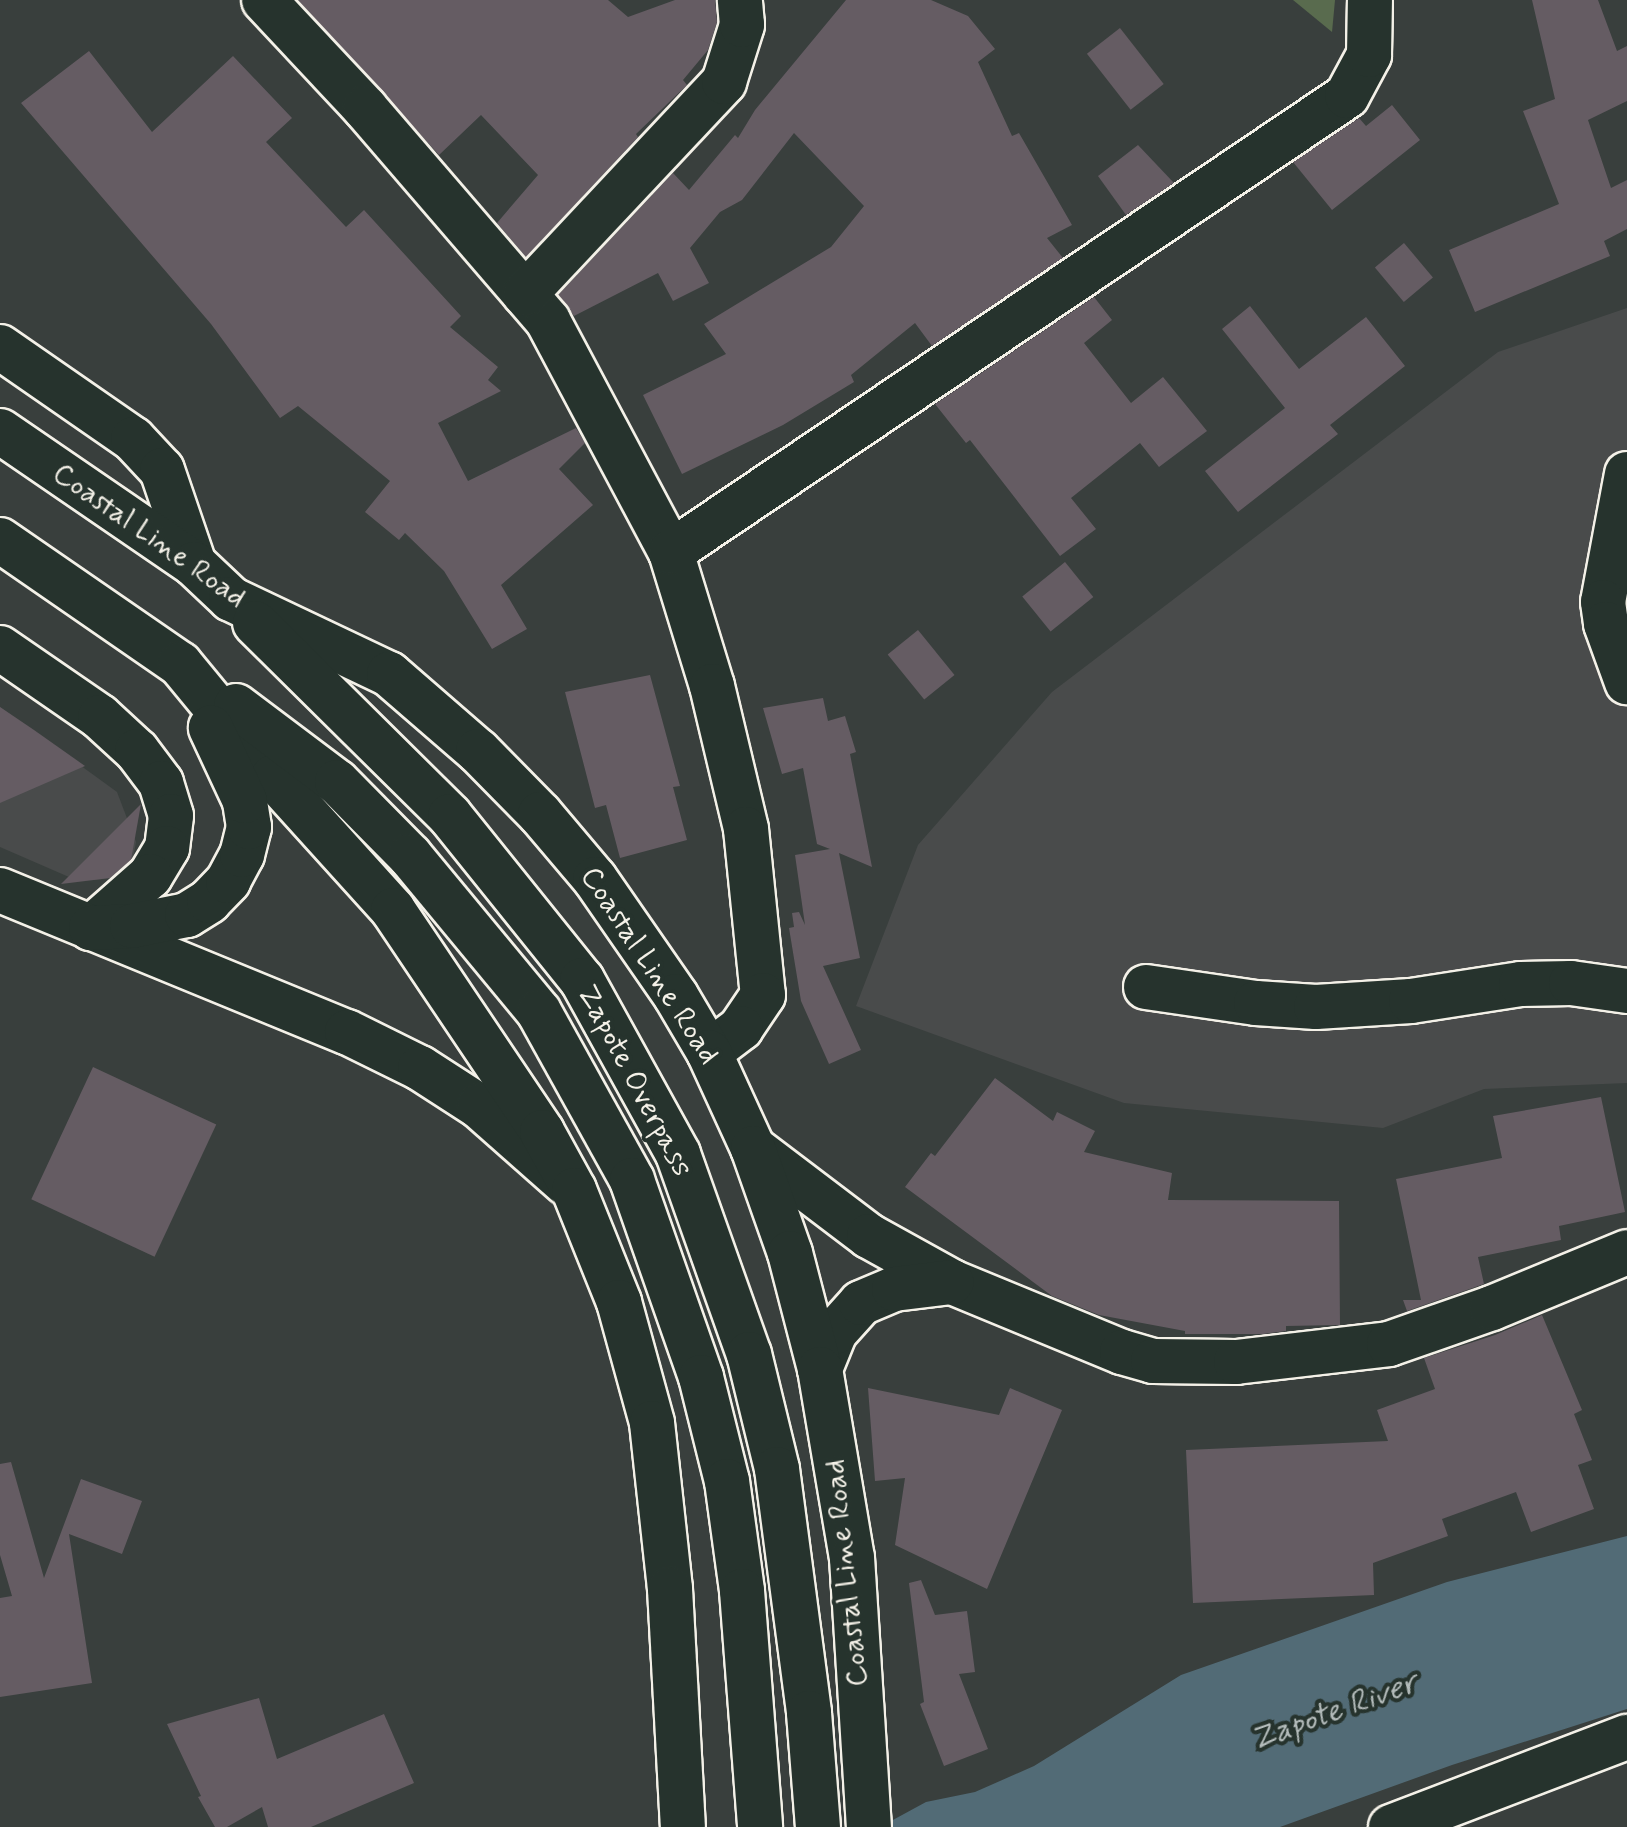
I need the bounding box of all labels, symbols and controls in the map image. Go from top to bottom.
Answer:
street label: Coastal Line Road [47,457,251,615]
street label: Coastal Line Road [573,862,725,1070]
street label: Zapote Overpass [568,979,700,1183]
street label: Coastal Line Road [817,1460,877,1686]
water label: Zapote River [1245,1664,1423,1760]

